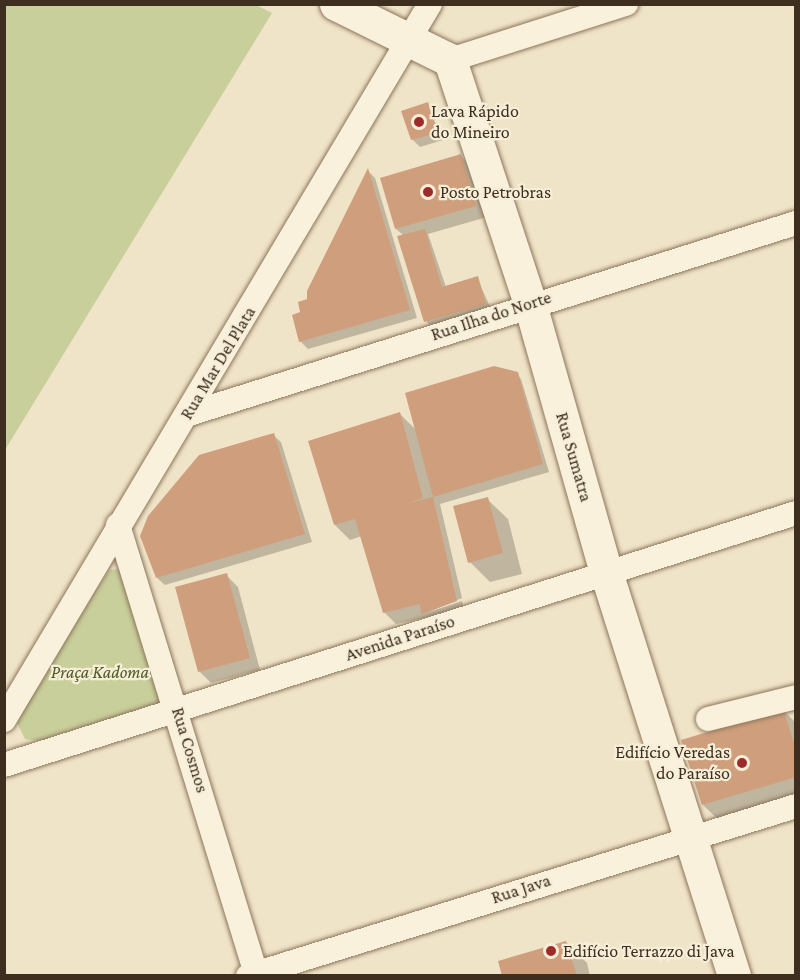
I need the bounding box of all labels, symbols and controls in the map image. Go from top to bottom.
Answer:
place label: Lava Rápido do Mineiro [431,101,519,144]
marker: Lava Rápido do Mineiro [412,115,426,129]
place label: Posto Petrobras [440,181,551,203]
marker: Posto Petrobras [421,185,435,199]
street label: Rua Ilha do Norte [428,286,554,346]
street label: Rua Mar Del Plata [176,302,260,424]
street label: Rua Sumatra [551,410,597,504]
street label: Avenida Paraíso [343,610,457,666]
park label: Praça Kadoma [51,661,149,683]
street label: Rua Cosmos [167,705,213,795]
place label: Edifício Veredas do Paraíso [615,742,730,784]
marker: Edifício Veredas do Paraíso [735,756,749,770]
street label: Rua Java [489,869,553,909]
place label: Edifício Terrazzo di Java [563,940,734,962]
marker: Edifício Terrazzo di Java [544,944,558,958]

